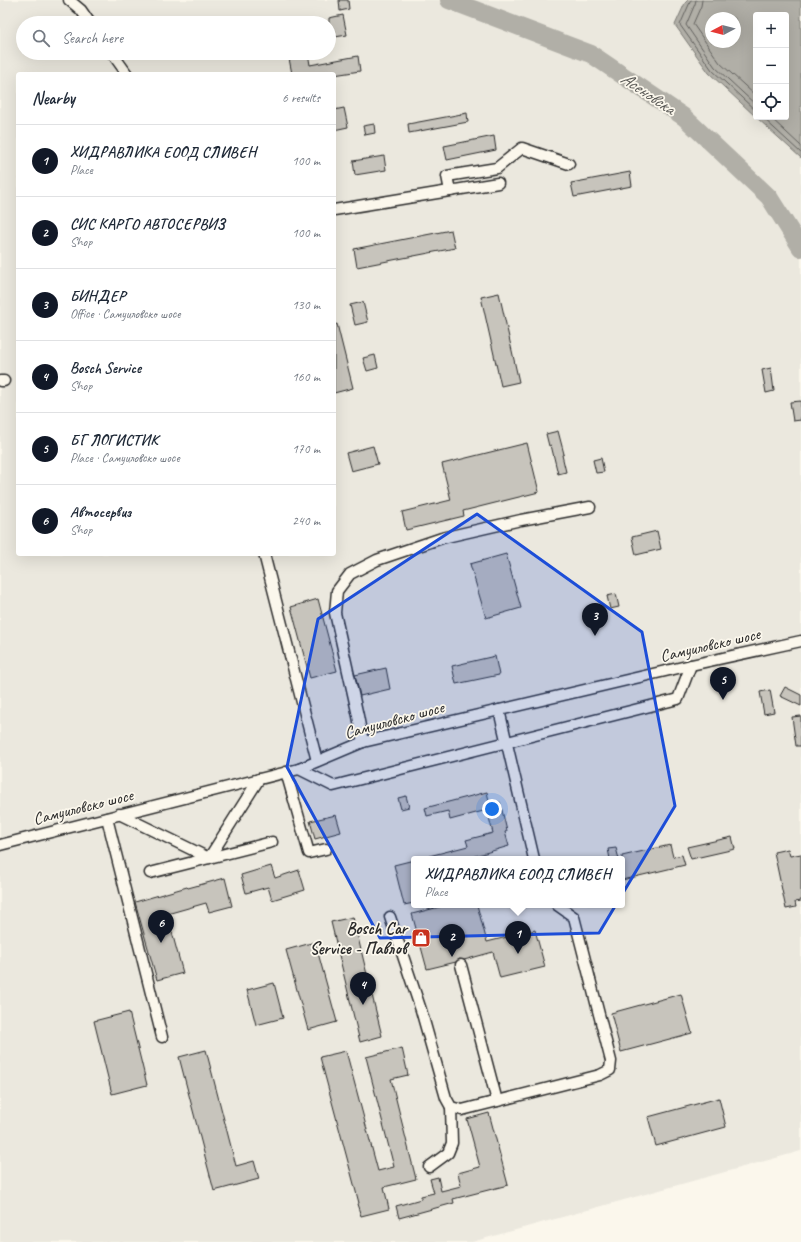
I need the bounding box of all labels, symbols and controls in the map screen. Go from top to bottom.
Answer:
north arrow [705,12,741,48]
map controls [753,12,789,120]
button: + [753,12,789,48]
search box [16,16,336,60]
icon: search [30,27,52,49]
text: Search here [62,29,123,48]
button: − [753,48,789,84]
water label: Асеновска [617,67,681,121]
button: locate [753,84,789,120]
text: Nearby [32,88,75,109]
text: 6 results [282,90,320,106]
text: ХИДРАВЛИКА ЕООД СЛИВЕН [70,143,257,162]
text: 1 [42,153,48,169]
text: 100 m [292,153,320,169]
text: Place [70,162,93,178]
text: СИС КАРГО АВТОСЕРВИЗ [70,215,225,234]
text: 2 [42,225,48,241]
text: 100 m [292,225,320,241]
text: Shop [70,234,92,250]
text: БИНДЕР [70,287,125,306]
text: 3 [42,297,48,313]
text: 130 m [292,297,320,313]
text: Office · Самуиловско шосе [70,306,181,322]
text: Bosch Service [70,359,141,378]
text: 4 [42,369,48,385]
text: 160 m [292,369,320,385]
text: Shop [70,378,92,394]
text: БГ ЛОГИСТИК [70,431,158,450]
text: 5 [42,441,48,457]
text: 170 m [292,441,320,457]
text: Place · Самуиловско шосе [70,450,180,466]
text: Автосервиз [70,503,131,522]
text: 6 [42,513,48,529]
text: 240 m [292,513,320,529]
text: Shop [70,522,92,538]
pin: 3 [582,603,608,636]
street label: Самуиловско шосе [658,623,764,667]
pin: 5 [710,667,736,700]
street label: Самуиловско шосе [342,696,447,743]
street label: Самуиловско шосе [31,784,136,830]
your location [482,799,502,819]
popup [411,856,625,908]
text: ХИДРАВЛИКА ЕООД СЛИВЕН [425,865,611,884]
text: Place [425,884,448,900]
pin: 6 [148,910,174,943]
place label: Bosch Car Service - Павлов [310,918,410,959]
pin: 1 [505,921,531,954]
pin: 2 [439,924,465,957]
shop icon: Bosch Car Service - Павлов [410,927,432,949]
pin: 4 [350,972,376,1005]

